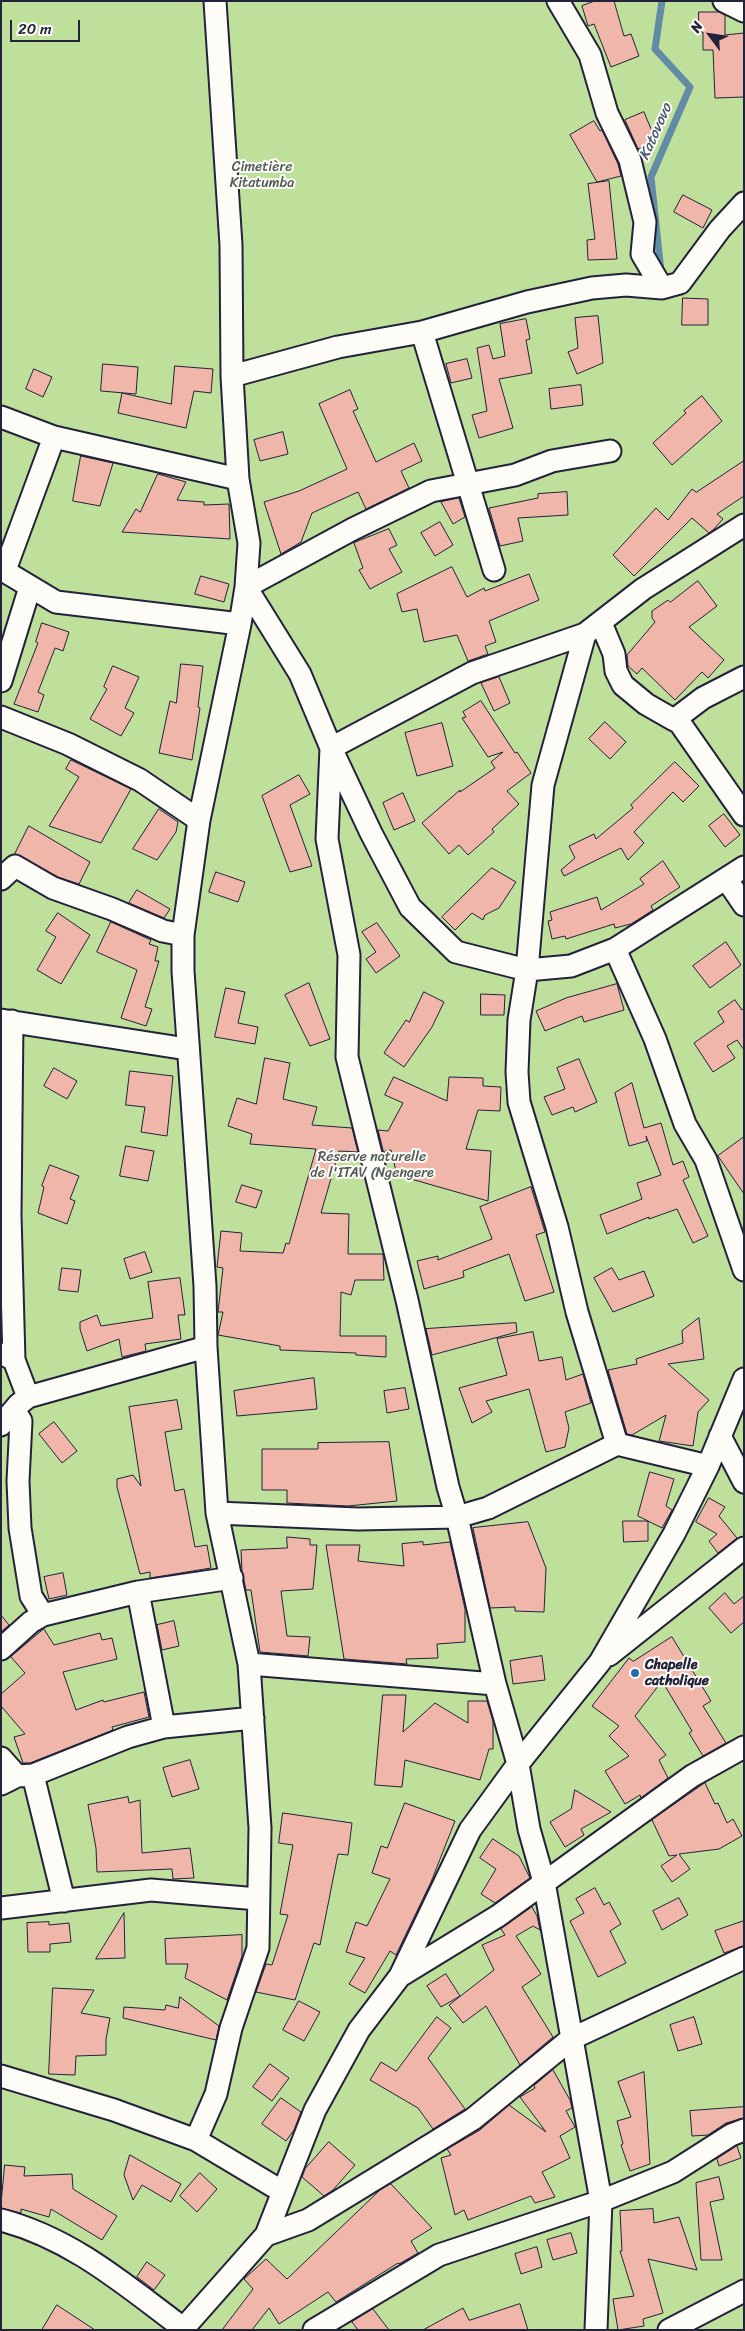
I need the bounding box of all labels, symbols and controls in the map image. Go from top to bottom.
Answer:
scale bar [12,10,82,42]
north arrow [685,10,735,60]
text: 20 m [18,16,52,42]
text: N [683,16,710,38]
water label: Katovovo [636,101,676,163]
park label: Cimetière Kitatumba [230,159,294,192]
park label: Réserve naturelle de l'ITAV (Ngengere [310,1149,434,1182]
place label: Chapelle catholique [645,1657,709,1690]
marker: Chapelle catholique [629,1667,641,1679]

